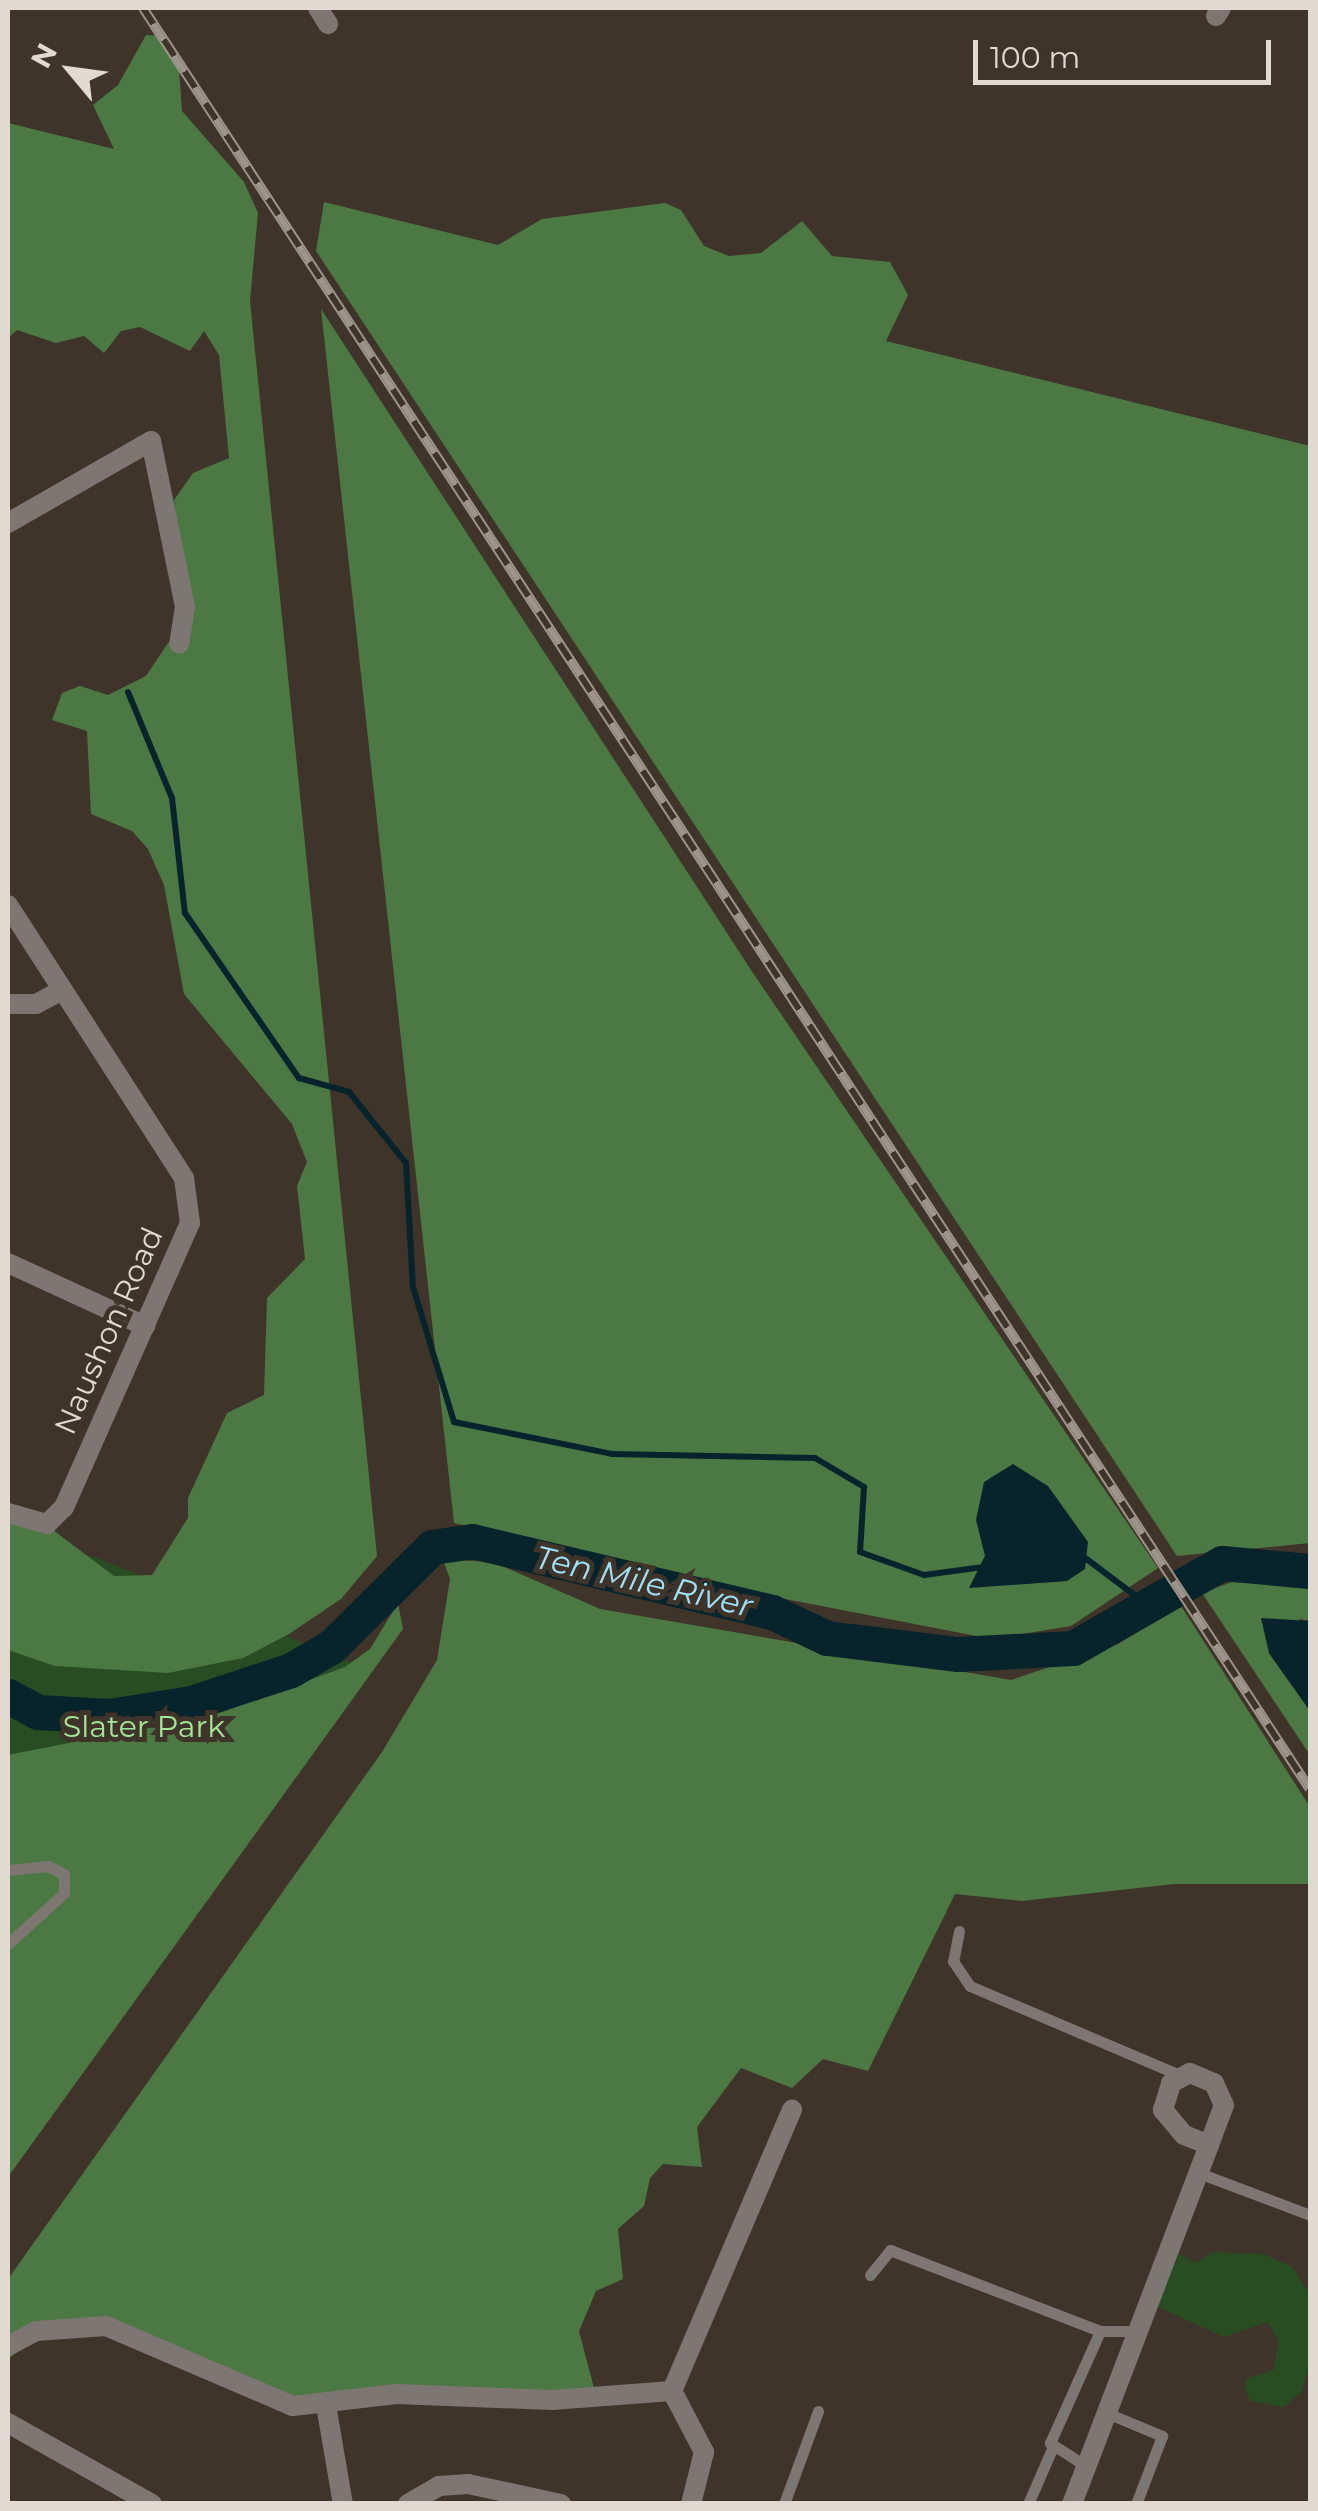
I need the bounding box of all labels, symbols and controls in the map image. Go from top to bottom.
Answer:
north arrow [20,20,120,120]
scale bar [978,20,1276,82]
text: N [23,37,64,74]
text: 100 m [990,39,1080,76]
street label: Naushon Road [47,1222,171,1440]
water label: Ten Mile River [531,1538,757,1626]
park label: Slater Park [63,1709,225,1745]

